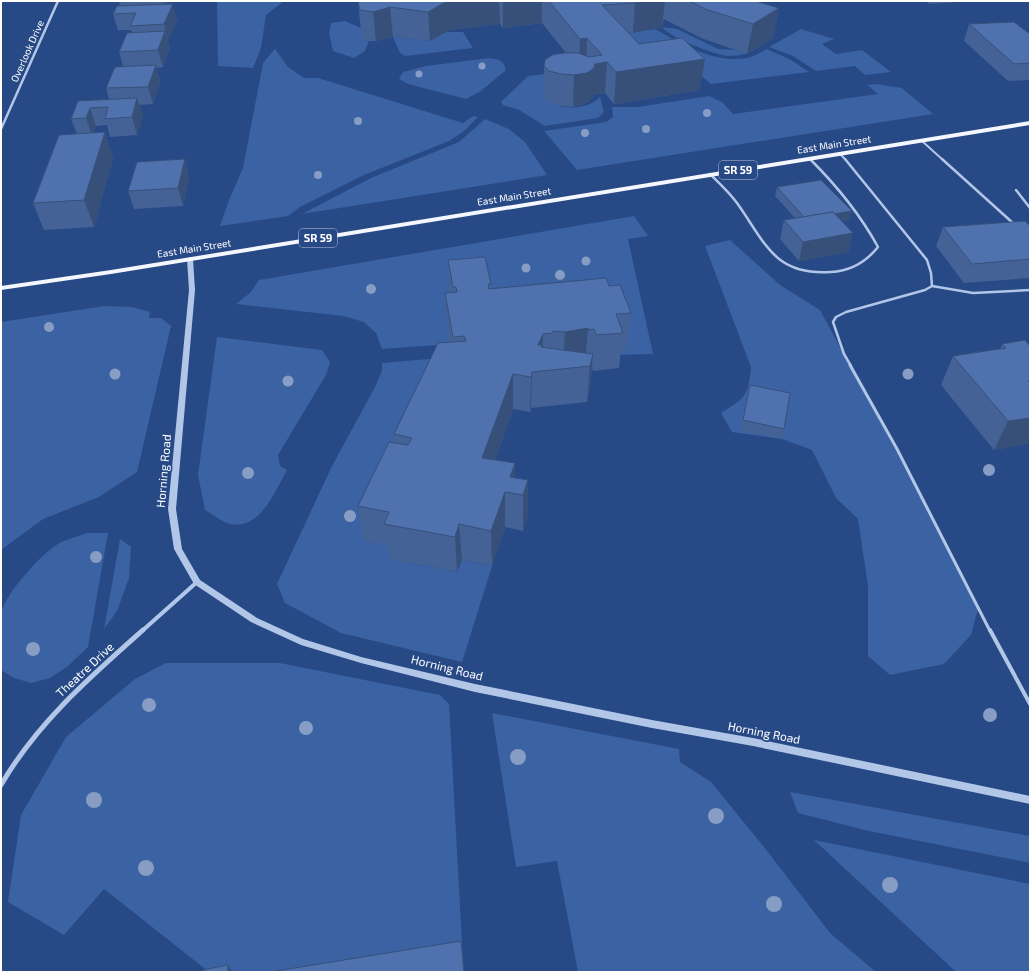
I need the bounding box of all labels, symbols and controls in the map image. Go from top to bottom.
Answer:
street label: Overlook Drive [8,18,46,84]
street label: East Main Street [796,132,872,156]
road number: SR 59 [719,161,757,179]
street label: East Main Street [476,184,552,208]
road number: SR 59 [299,229,337,247]
street label: East Main Street [156,236,232,260]
street label: Horning Road [153,434,173,508]
street label: Theatre Drive [53,639,116,700]
street label: Horning Road [410,651,485,683]
street label: Horning Road [727,718,802,746]

